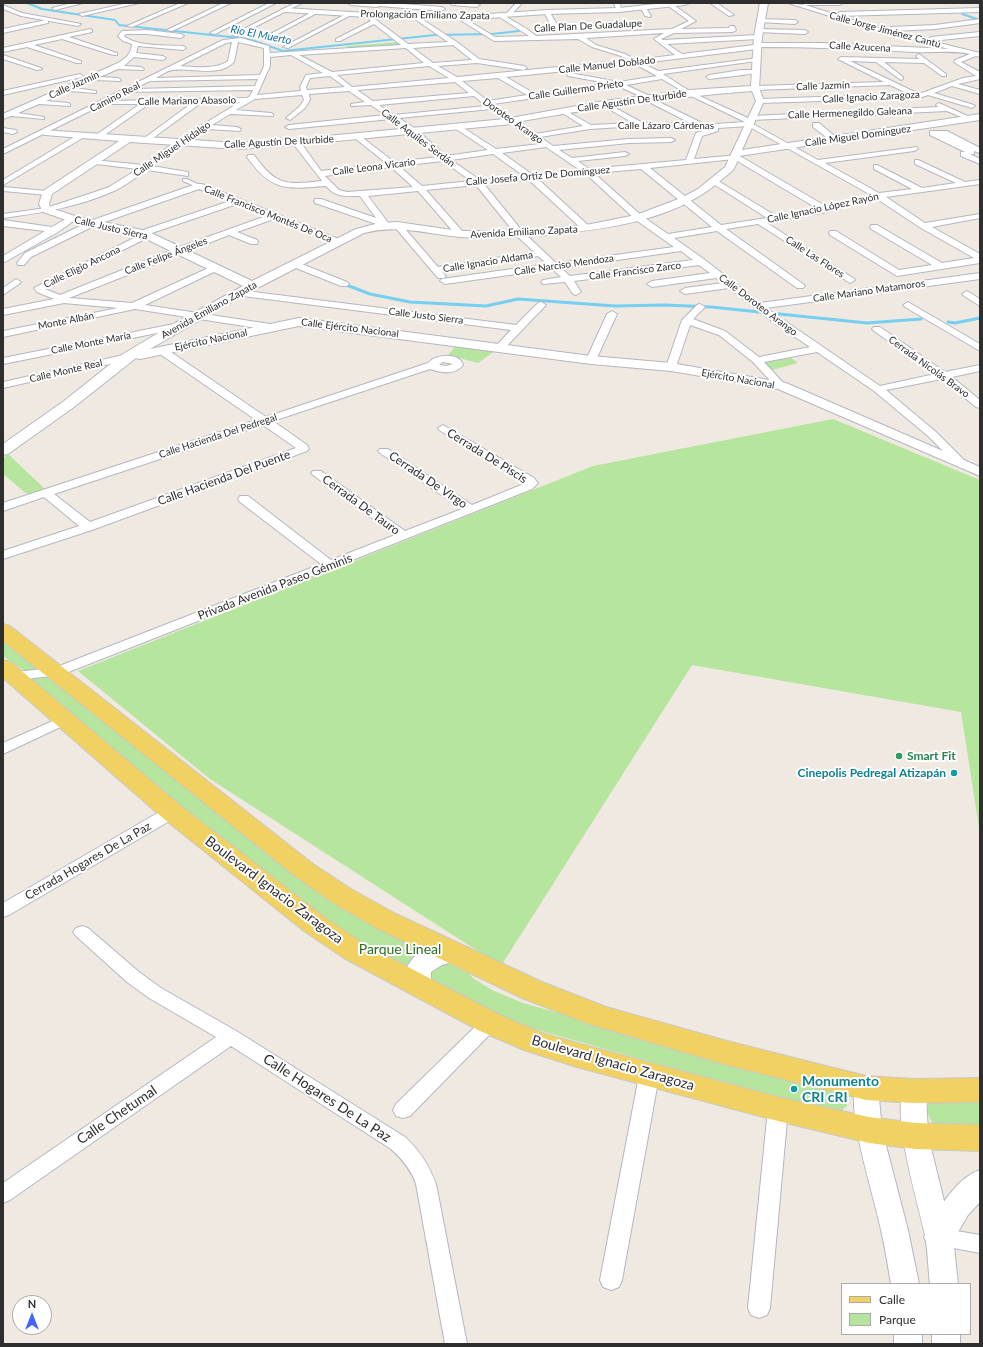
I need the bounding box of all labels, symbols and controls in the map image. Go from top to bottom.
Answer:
street label: Prolongación Emiliano Zapata [360,8,490,22]
street label: Calle Jorge Jiménez Cantú [828,9,942,51]
street label: Calle Plan De Guadalupe [534,17,642,35]
water label: Rio El Muerto [229,23,293,47]
street label: Calle Azucena [829,39,891,55]
street label: Calle Manuel Doblado [558,54,656,76]
street label: Calle Jazmín [47,69,101,101]
street label: Calle Guillermo Prieto [528,77,624,103]
street label: Camino Real [88,79,142,115]
street label: Calle Jazmín [796,79,850,93]
street label: Calle Agustín De Iturbide [577,87,687,115]
street label: Calle Ignacio Zaragoza [822,88,920,106]
street label: Calle Mariano Abasolo [138,94,236,108]
street label: Doroteo Arango [481,96,545,146]
street label: Calle Hermenegildo Galeana [788,105,912,121]
street label: Calle Aquiles Serdán [379,106,457,170]
street label: Calle Miguel Hidalgo [131,119,213,179]
street label: Calle Lázaro Cárdenas [618,120,714,132]
street label: Calle Miguel Domínguez [804,123,912,149]
street label: Calle Agustín De Iturbide [224,133,334,151]
street label: Calle Leona Vicario [332,156,416,178]
street label: Calle Josefa Ortiz De Domínguez [465,164,611,188]
street label: Calle Francisco Montés De Oca [202,183,334,245]
street label: Calle Ignacio López Rayón [766,190,880,226]
street label: Calle Justo Sierra [73,214,149,242]
street label: Avenida Emiliano Zapata [470,223,578,241]
street label: Calle Las Flores [783,233,847,281]
street label: Calle Felipe Ángeles [123,235,209,277]
street label: Calle Eligio Ancona [42,243,122,291]
street label: Calle Ignacio Aldama [442,249,534,275]
street label: Calle Narciso Mendoza [513,252,615,278]
street label: Calle Francisco Zarco [588,259,682,283]
street label: Calle Doroteo Arango [716,272,800,338]
street label: Calle Mariano Matamoros [812,277,926,305]
street label: Avenida Emiliano Zapata [159,279,259,341]
street label: Calle Justo Sierra [388,305,464,327]
street label: Monte Albán [37,310,95,332]
street label: Calle Ejército Nacional [301,316,399,340]
street label: Ejército Nacional [174,326,248,354]
street label: Calle Monte María [50,329,132,357]
street label: Cerrada Nicolás Bravo [886,334,972,400]
street label: Calle Monte Real [28,357,104,385]
street label: Ejército Nacional [701,367,775,391]
street label: Calle Hacienda Del Pedregal [157,411,279,461]
street label: Cerrada De Piscis [444,425,530,487]
street label: Calle Hacienda Del Puente [156,447,292,509]
street label: Cerrada De Virgo [386,449,470,511]
street label: Cerrada De Tauro [319,472,403,538]
street label: Privada Avenida Paseo Géminis [196,551,354,623]
place label: Smart Fit [907,749,956,763]
marker: Smart Fit [894,751,904,761]
place label: Cinepolis Pedregal Atizapán [798,766,946,780]
marker: Cinepolis Pedregal Atizapán [949,768,959,778]
street label: Cerrada Hogares De La Paz [22,819,154,903]
street label: Boulevard Ignacio Zaragoza [202,833,346,947]
park label: Parque Lineal [359,941,441,957]
street label: Boulevard Ignacio Zaragoza [530,1032,696,1094]
street label: Calle Hogares De La Paz [260,1050,394,1146]
place label: Monumento CRI cRI [802,1073,879,1106]
street label: Calle Chetumal [74,1082,160,1148]
marker: Monumento CRI cRI [789,1084,799,1094]
legend [841,1283,971,1335]
text: Calle [879,1292,905,1307]
north arrow [12,1295,52,1335]
text: N [28,1297,36,1310]
text: Parque [879,1312,916,1327]

